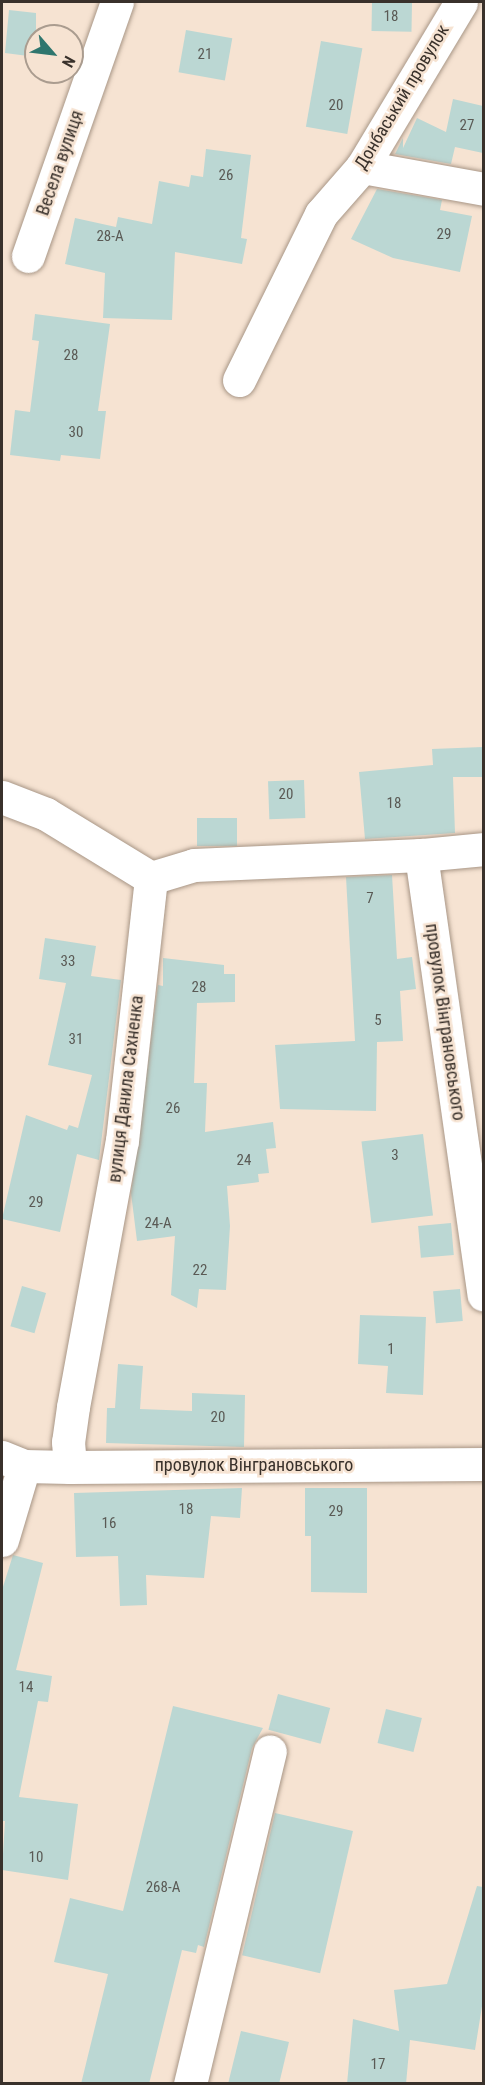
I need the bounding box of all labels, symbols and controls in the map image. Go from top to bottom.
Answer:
house number: 18 [384,8,398,26]
street label: Донбаський провулок [350,21,454,173]
north arrow [24,24,84,84]
house number: 21 [198,46,212,64]
text: N [58,53,79,71]
house number: 20 [329,97,343,115]
street label: Весела вулиця [32,108,88,218]
house number: 27 [460,117,474,135]
house number: 26 [219,167,233,185]
house number: 29 [437,226,451,244]
house number: 28-А [96,228,124,246]
house number: 28 [64,347,78,365]
house number: 30 [69,424,83,442]
house number: 20 [279,786,293,804]
house number: 18 [387,795,401,813]
house number: 7 [366,890,374,908]
street label: провулок Вінграновського [420,922,470,1122]
house number: 33 [61,953,75,971]
house number: 28 [192,979,206,997]
street label: вулиця Данила Сахненка [104,994,148,1184]
house number: 5 [374,1012,382,1030]
house number: 31 [69,1031,83,1049]
house number: 26 [166,1100,180,1118]
house number: 3 [391,1147,399,1165]
house number: 24 [237,1152,251,1170]
house number: 29 [29,1194,43,1212]
house number: 24-А [144,1215,172,1233]
house number: 22 [193,1262,207,1280]
house number: 1 [387,1341,395,1359]
house number: 20 [211,1409,225,1427]
street label: провулок Вінграновського [155,1454,353,1476]
house number: 18 [179,1501,193,1519]
house number: 29 [329,1503,343,1521]
house number: 16 [102,1515,116,1533]
house number: 14 [19,1679,33,1697]
house number: 10 [29,1849,43,1867]
house number: 268-А [146,1879,180,1897]
house number: 17 [371,2056,385,2074]

